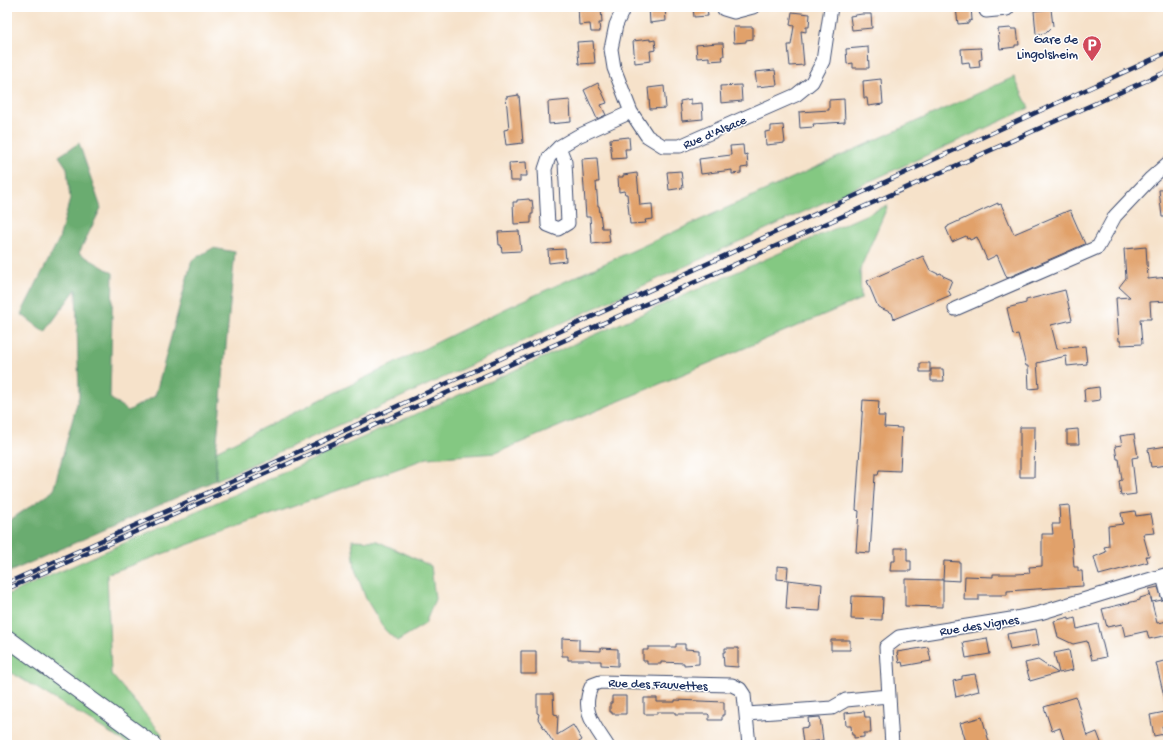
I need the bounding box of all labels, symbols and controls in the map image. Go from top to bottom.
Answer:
place label: Gare de Lingolsheim [1017,33,1078,63]
parking icon: Gare de Lingolsheim [1081,34,1103,62]
street label: Rue d'Alsace [681,113,749,153]
street label: Rue des Vignes [939,613,1021,640]
street label: Rue des Fauvettes [608,676,709,695]

